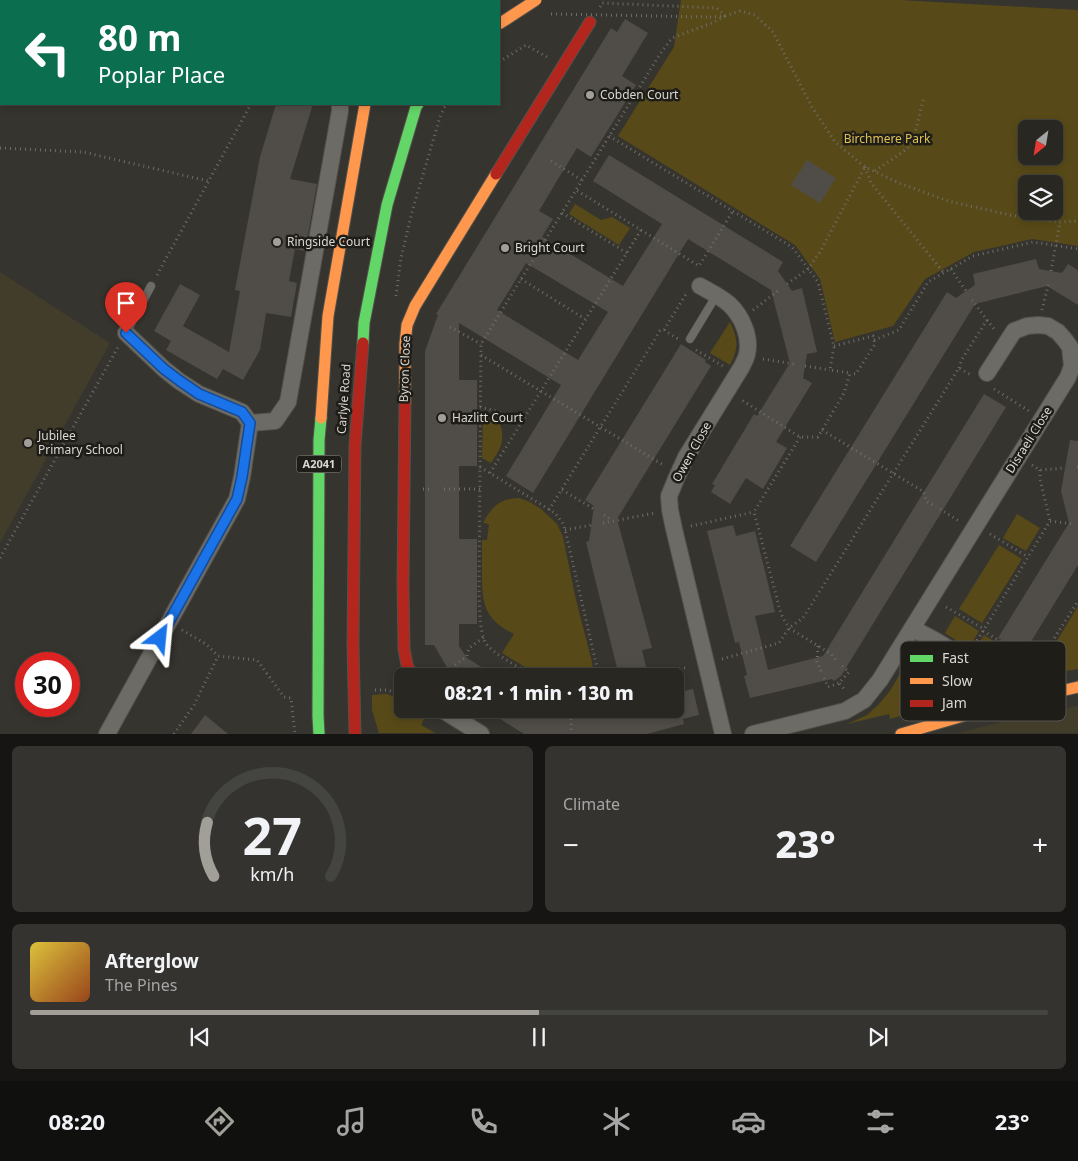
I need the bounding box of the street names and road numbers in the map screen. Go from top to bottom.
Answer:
street label: Byron Close [395,335,414,403]
street label: Carlyle Road [333,363,354,435]
street label: Disraeli Close [1001,403,1056,476]
street label: Owen Close [668,418,715,485]
road number: A2041 [296,456,342,472]

